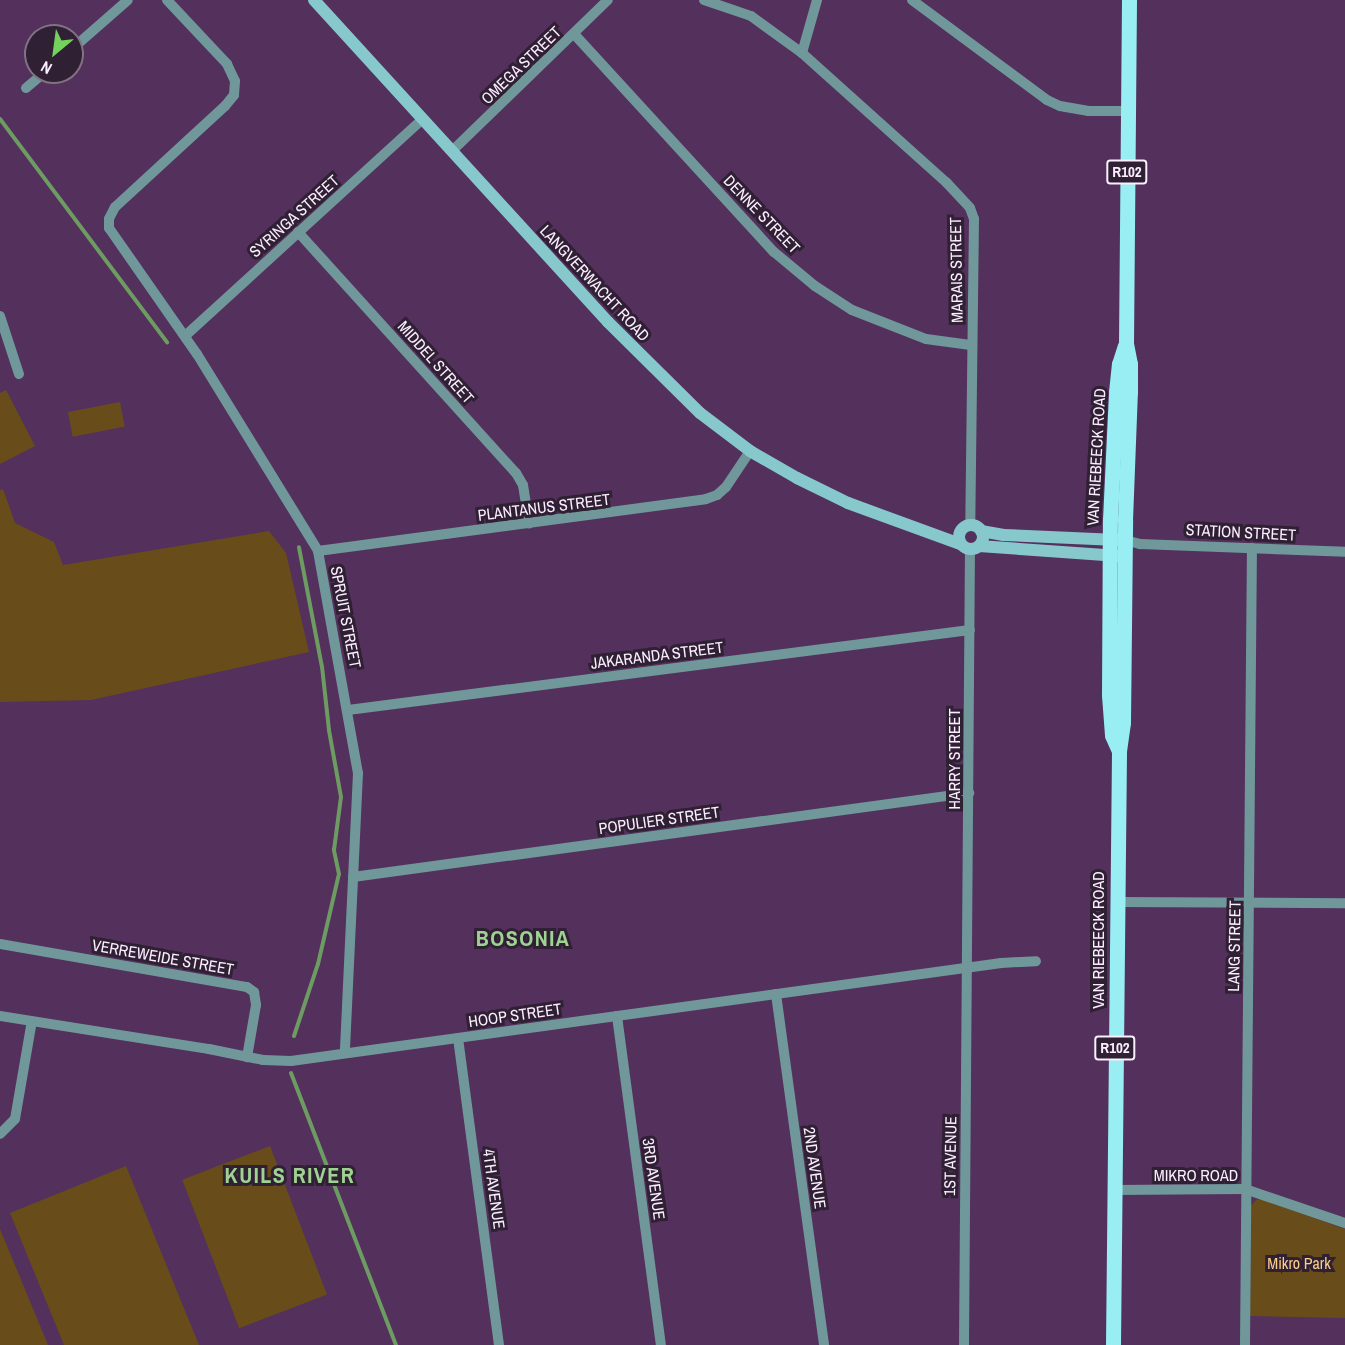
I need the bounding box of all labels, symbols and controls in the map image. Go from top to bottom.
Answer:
street label: OMEGA STREET [477,22,565,108]
north arrow [24,24,84,84]
text: N [37,56,56,80]
road number: R102 [1106,160,1148,184]
street label: SYRINGA STREET [245,171,343,261]
street label: DENNE STREET [720,171,804,257]
street label: MARAIS STREET [945,217,967,323]
street label: LANGVERWACHT ROAD [536,221,654,345]
street label: MIDDEL STREET [394,317,478,407]
street label: VAN RIEBEECK ROAD [1083,388,1109,526]
street label: PLANTANUS STREET [477,489,611,525]
street label: STATION STREET [1185,520,1297,544]
street label: SPRUIT STREET [327,564,365,670]
street label: JAKARANDA STREET [589,637,725,673]
street label: HARRY STREET [944,708,964,810]
street label: POPULIER STREET [597,802,721,838]
street label: VAN RIEBEECK ROAD [1088,871,1108,1009]
street label: LANG STREET [1224,900,1244,992]
district label: BOSONIA [476,926,570,952]
street label: VERREWEIDE STREET [91,935,235,979]
street label: HOOP STREET [467,999,563,1031]
road number: R102 [1094,1036,1136,1060]
street label: 1ST AVENUE [940,1115,960,1197]
street label: 2ND AVENUE [800,1126,830,1210]
street label: 3RD AVENUE [639,1137,669,1221]
street label: 4TH AVENUE [479,1147,509,1231]
district label: KUILS RIVER [225,1163,355,1189]
street label: MIKRO ROAD [1154,1165,1238,1185]
park label: Mikro Park [1267,1253,1331,1273]

